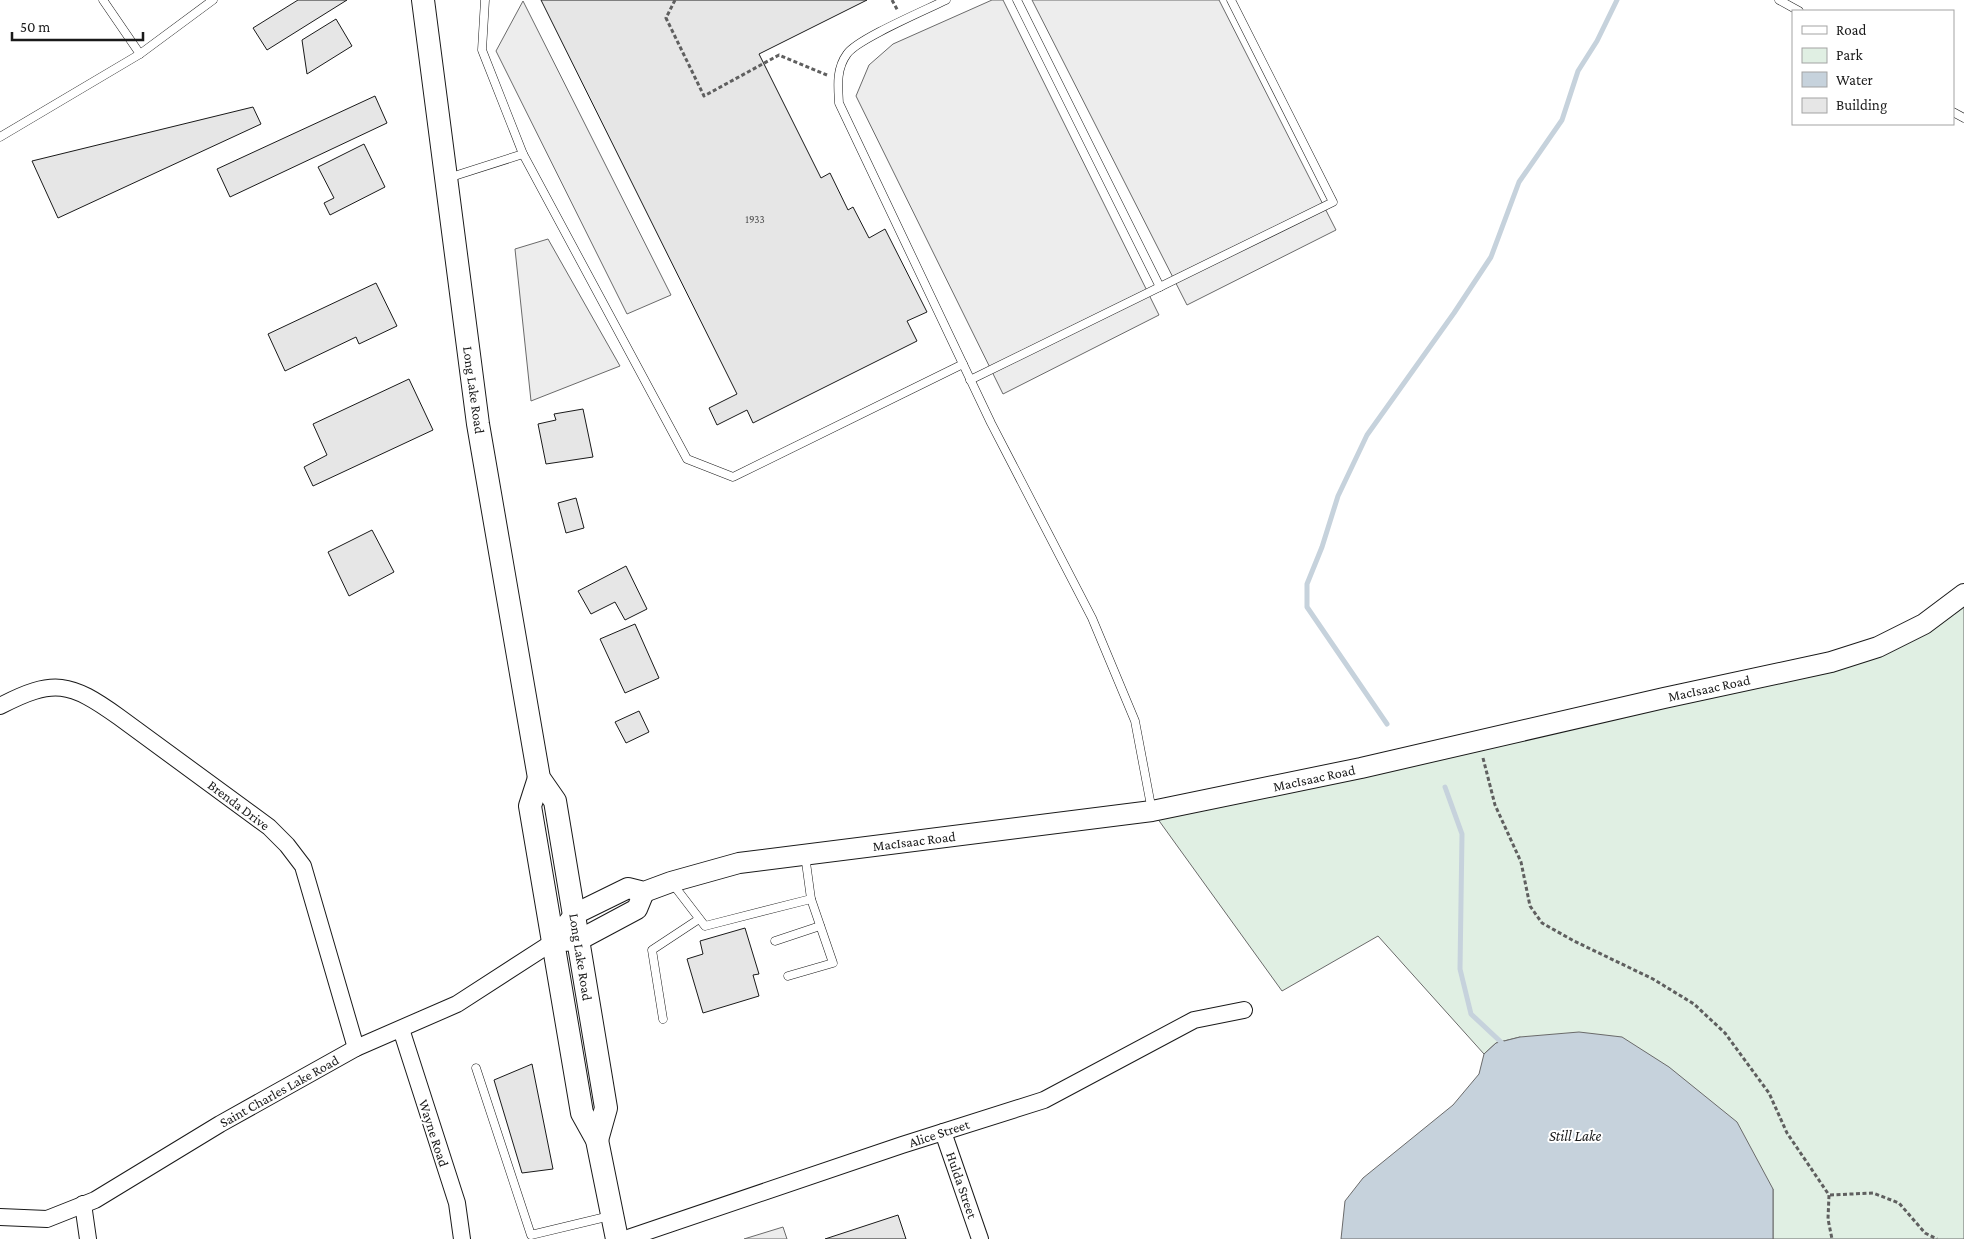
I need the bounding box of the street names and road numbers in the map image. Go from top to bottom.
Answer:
street label: Long Lake Road [460,345,488,435]
street label: MacIsaac Road [1667,671,1752,704]
street label: MacIsaac Road [1272,761,1357,794]
street label: Brenda Drive [205,777,273,833]
street label: MacIsaac Road [872,828,957,854]
street label: Long Lake Road [566,912,596,1002]
street label: Saint Charles Lake Road [217,1051,342,1130]
street label: Wayne Road [416,1097,453,1169]
street label: Alice Street [907,1116,972,1150]
street label: Hulda Street [943,1150,981,1221]

